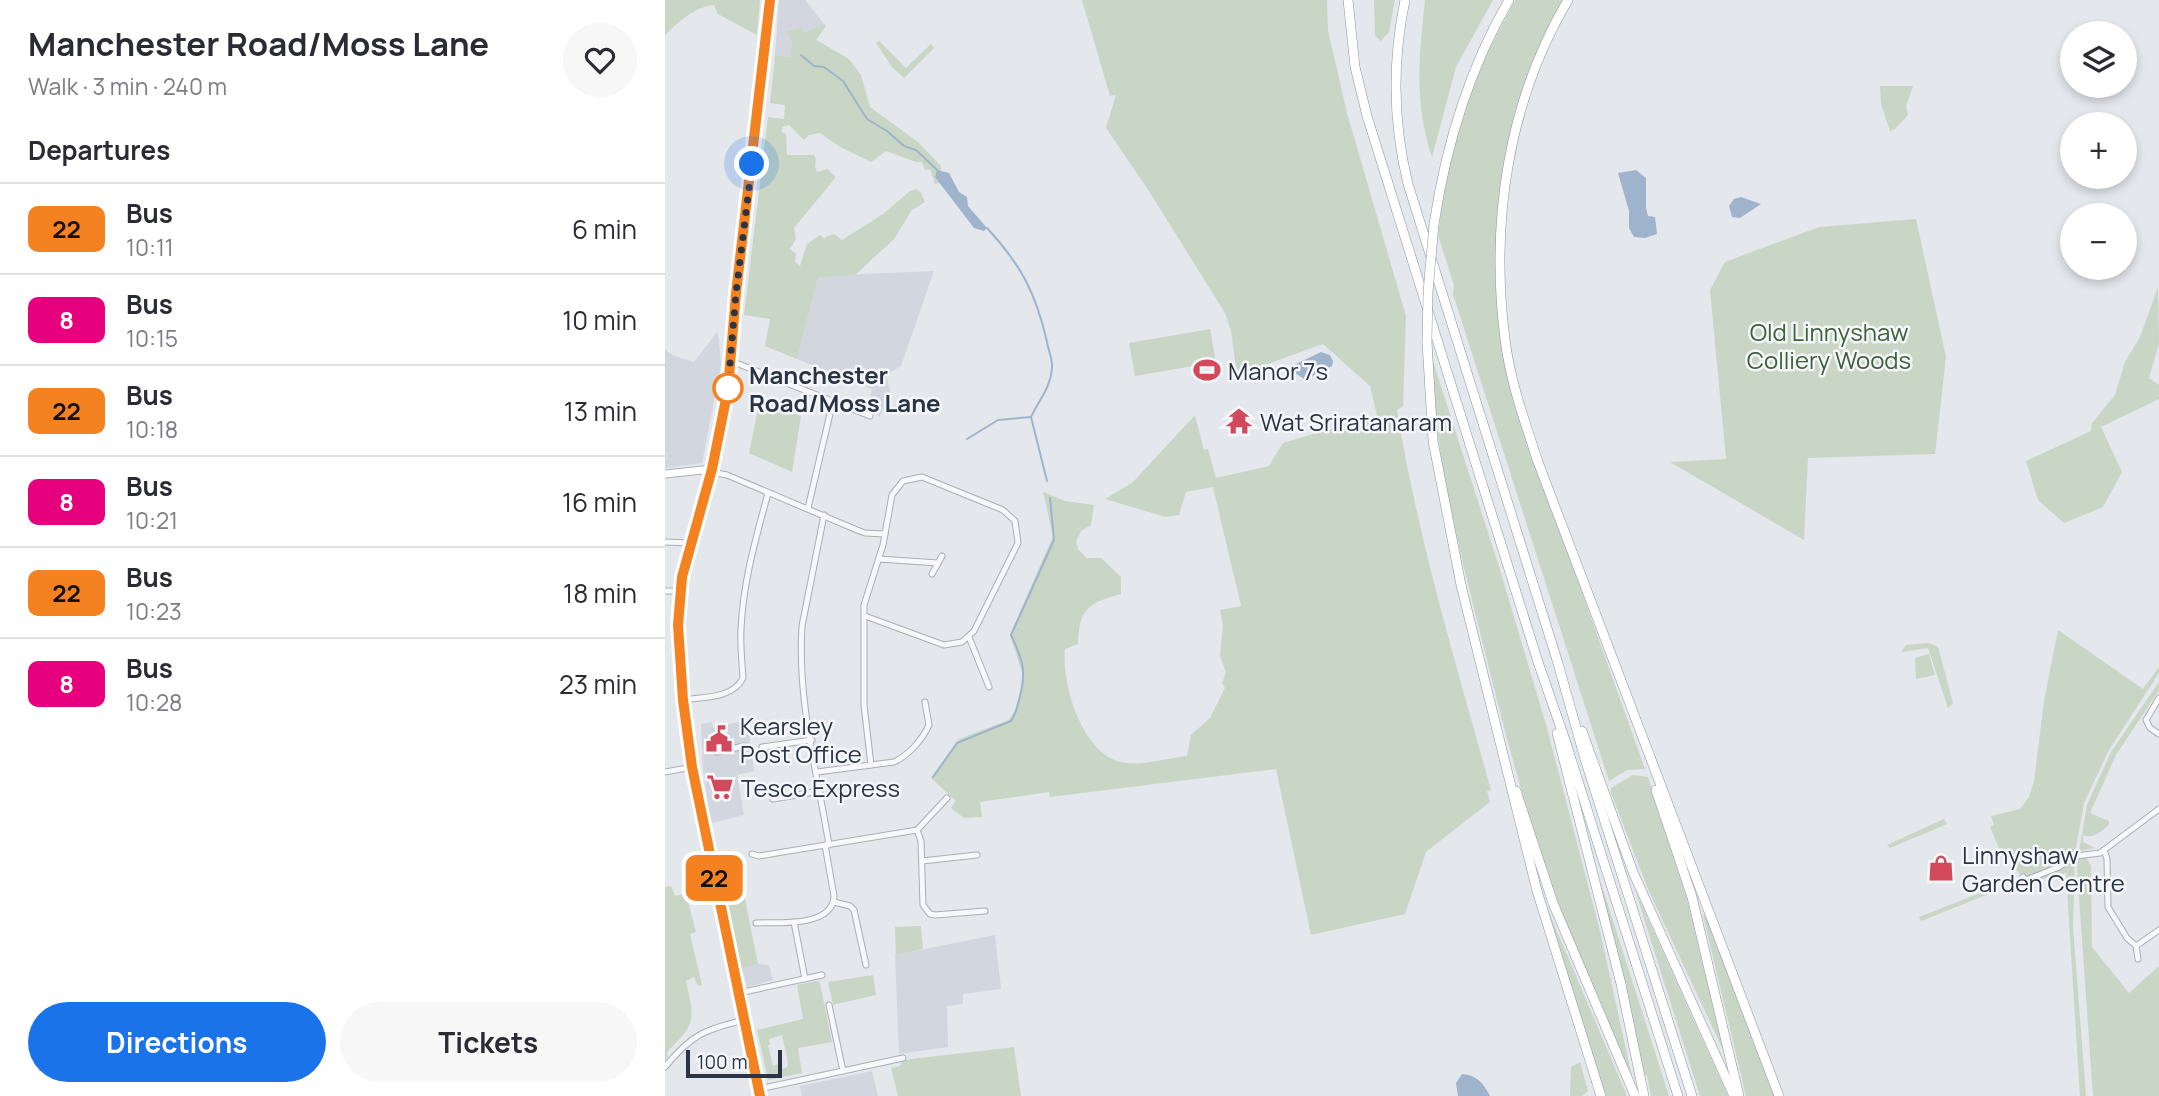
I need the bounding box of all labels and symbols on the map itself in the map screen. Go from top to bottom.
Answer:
your location [734,146,769,181]
park label: Old Linnyshaw Colliery Woods [1747,315,1911,376]
place label: Manor 7s [1228,354,1328,387]
sports icon: Manor 7s [1192,355,1222,385]
place label: Manchester Road/Moss Lane [749,358,940,419]
marker: Manchester Road/Moss Lane [713,373,743,403]
place label: Wat Sriratanaram [1260,405,1452,438]
temple icon: Wat Sriratanaram [1224,406,1254,436]
place label: Kearsley Post Office [740,709,862,770]
public building icon: Kearsley Post Office [704,724,734,754]
place label: Tesco Express [741,771,900,804]
supermarket icon: Tesco Express [705,772,735,802]
place label: Linnyshaw Garden Centre [1962,838,2125,899]
shop icon: Linnyshaw Garden Centre [1926,853,1956,883]
line badge: 22 [683,855,745,901]
scale bar [686,1047,782,1079]

